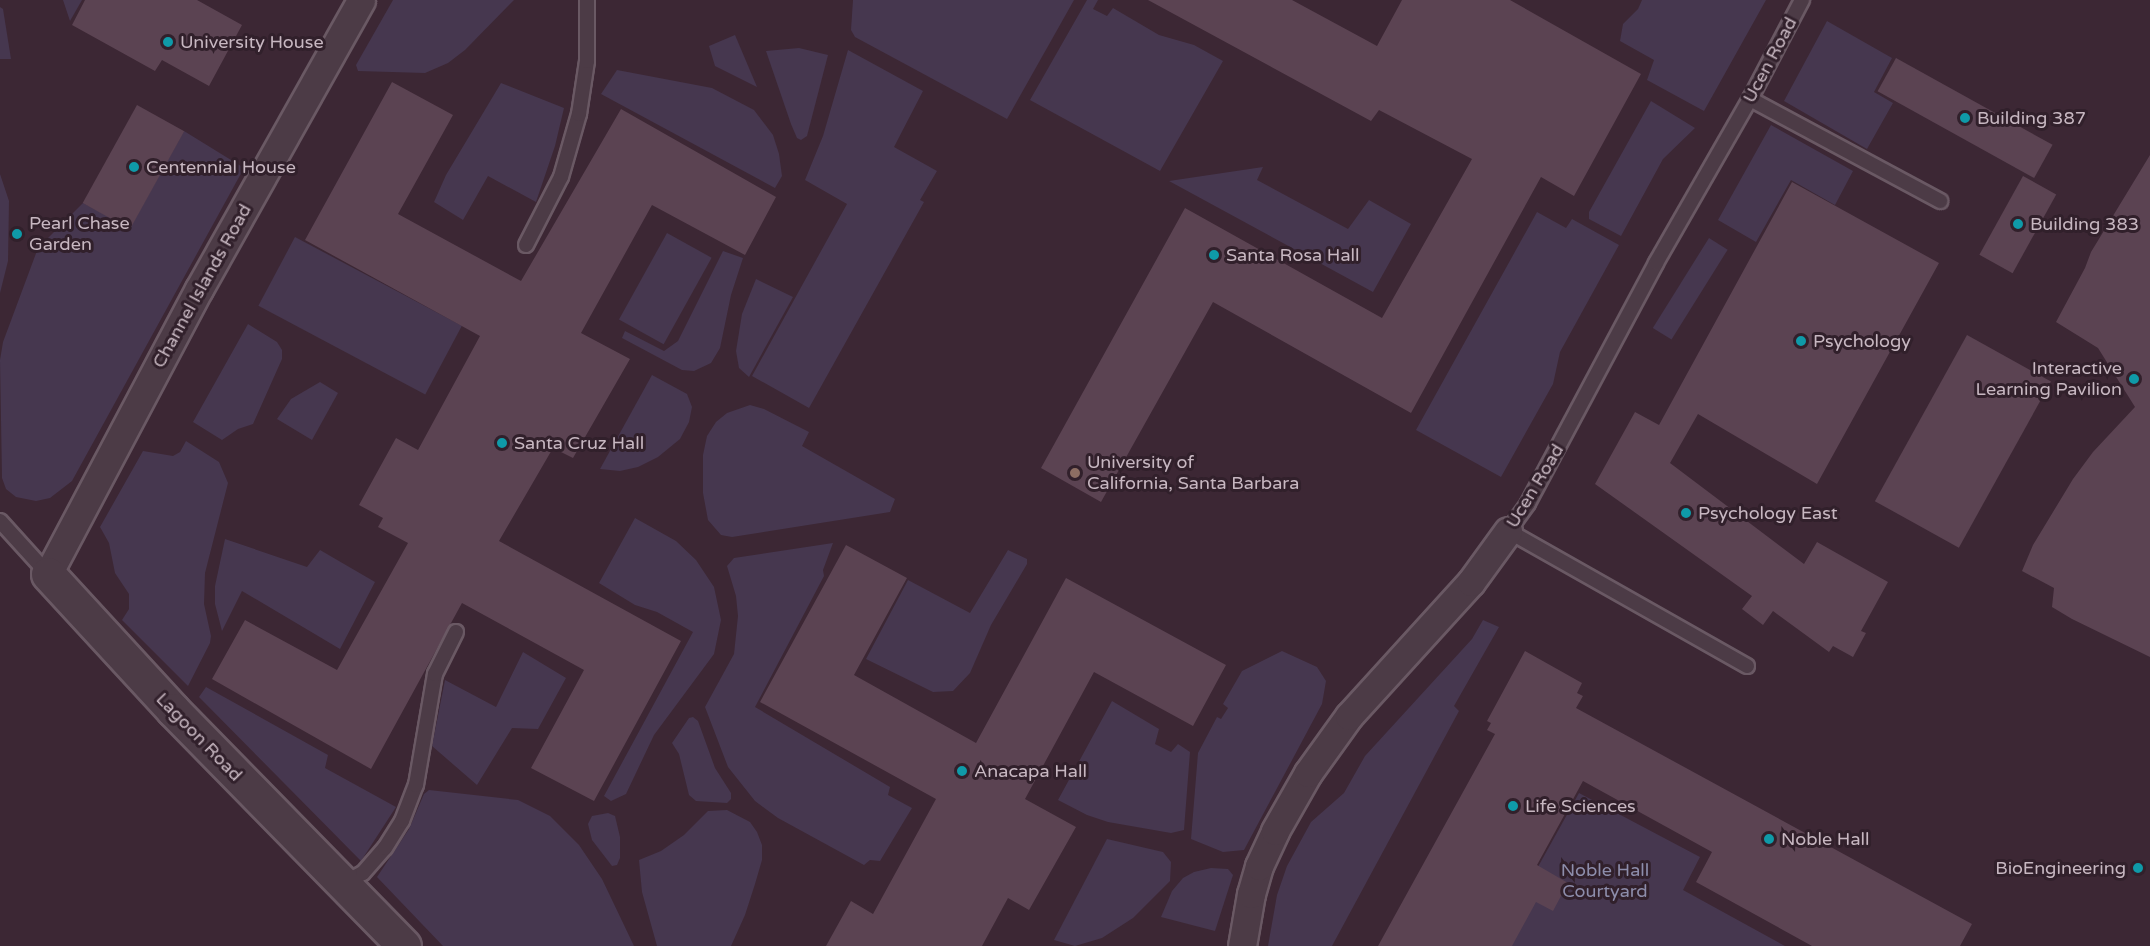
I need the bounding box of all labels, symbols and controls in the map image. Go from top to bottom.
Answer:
street label: Ucen Road [1738,13,1802,107]
place label: University House [180,31,324,53]
marker: University House [161,35,175,49]
place label: Building 387 [1977,107,2086,129]
marker: Building 387 [1958,111,1972,125]
place label: Centennial House [146,156,296,178]
marker: Centennial House [127,160,141,174]
street label: Channel Islands Road [148,200,256,372]
place label: Pearl Chase Garden [29,213,130,256]
place label: Building 383 [2030,213,2139,235]
marker: Building 383 [2011,217,2025,231]
marker: Pearl Chase Garden [10,227,24,241]
place label: Santa Rosa Hall [1226,244,1359,266]
marker: Santa Rosa Hall [1207,248,1221,262]
place label: Psychology [1813,330,1911,352]
marker: Psychology [1794,334,1808,348]
place label: Interactive Learning Pavilion [1976,358,2122,400]
marker: Interactive Learning Pavilion [2127,372,2141,386]
place label: Santa Cruz Hall [514,432,644,454]
marker: Santa Cruz Hall [495,436,509,450]
street label: Ucen Road [1502,440,1568,532]
place label: University of California, Santa Barbara [1087,452,1299,494]
marker: University of California, Santa Barbara [1068,466,1082,480]
place label: Psychology East [1698,502,1838,524]
marker: Psychology East [1679,506,1693,520]
street label: Lagoon Road [151,688,247,786]
place label: Anacapa Hall [974,760,1087,782]
marker: Anacapa Hall [955,764,969,778]
place label: Life Sciences [1525,795,1636,817]
marker: Life Sciences [1506,799,1520,813]
place label: Noble Hall [1781,828,1870,850]
marker: Noble Hall [1762,832,1776,846]
place label: BioEngineering [1995,857,2126,879]
park label: Noble Hall Courtyard [1561,860,1649,902]
marker: BioEngineering [2131,861,2145,875]

